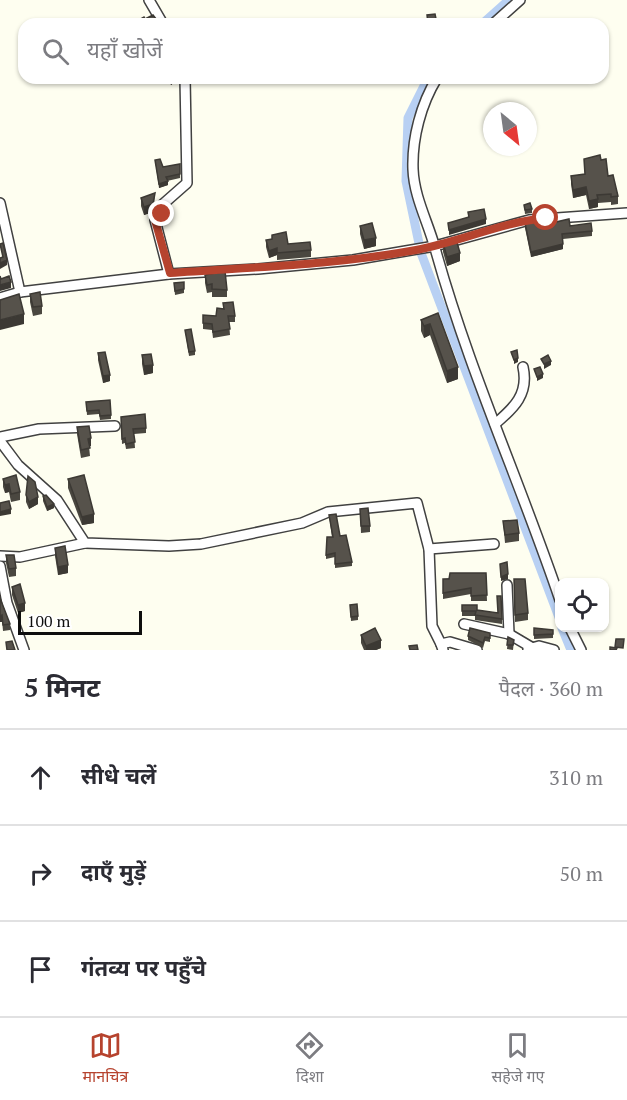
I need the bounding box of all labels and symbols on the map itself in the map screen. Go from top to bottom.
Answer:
north arrow [483,102,537,156]
route end [148,200,174,226]
route start [532,204,558,230]
scale bar [18,608,142,636]

